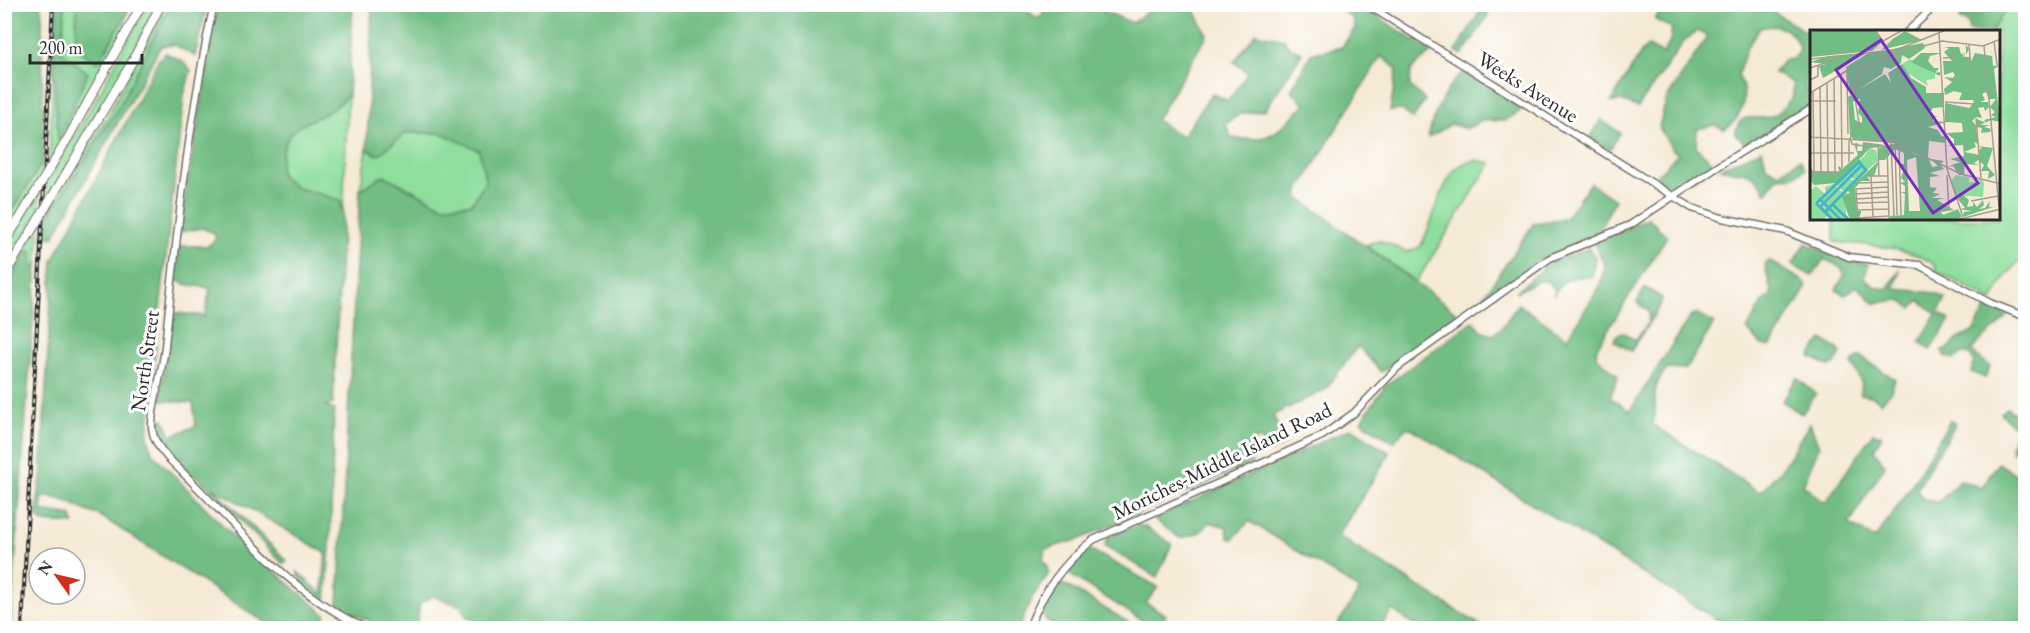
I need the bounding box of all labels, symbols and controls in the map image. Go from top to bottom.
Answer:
scale bar [30,27,142,65]
inset map [1810,30,2000,220]
text: 200 m [39,36,83,59]
street label: Weeks Avenue [1473,45,1584,128]
street label: North Street [124,308,165,413]
street label: Moriches-Middle Island Road [1108,395,1336,526]
north arrow [27,546,87,606]
text: N [33,557,57,579]

